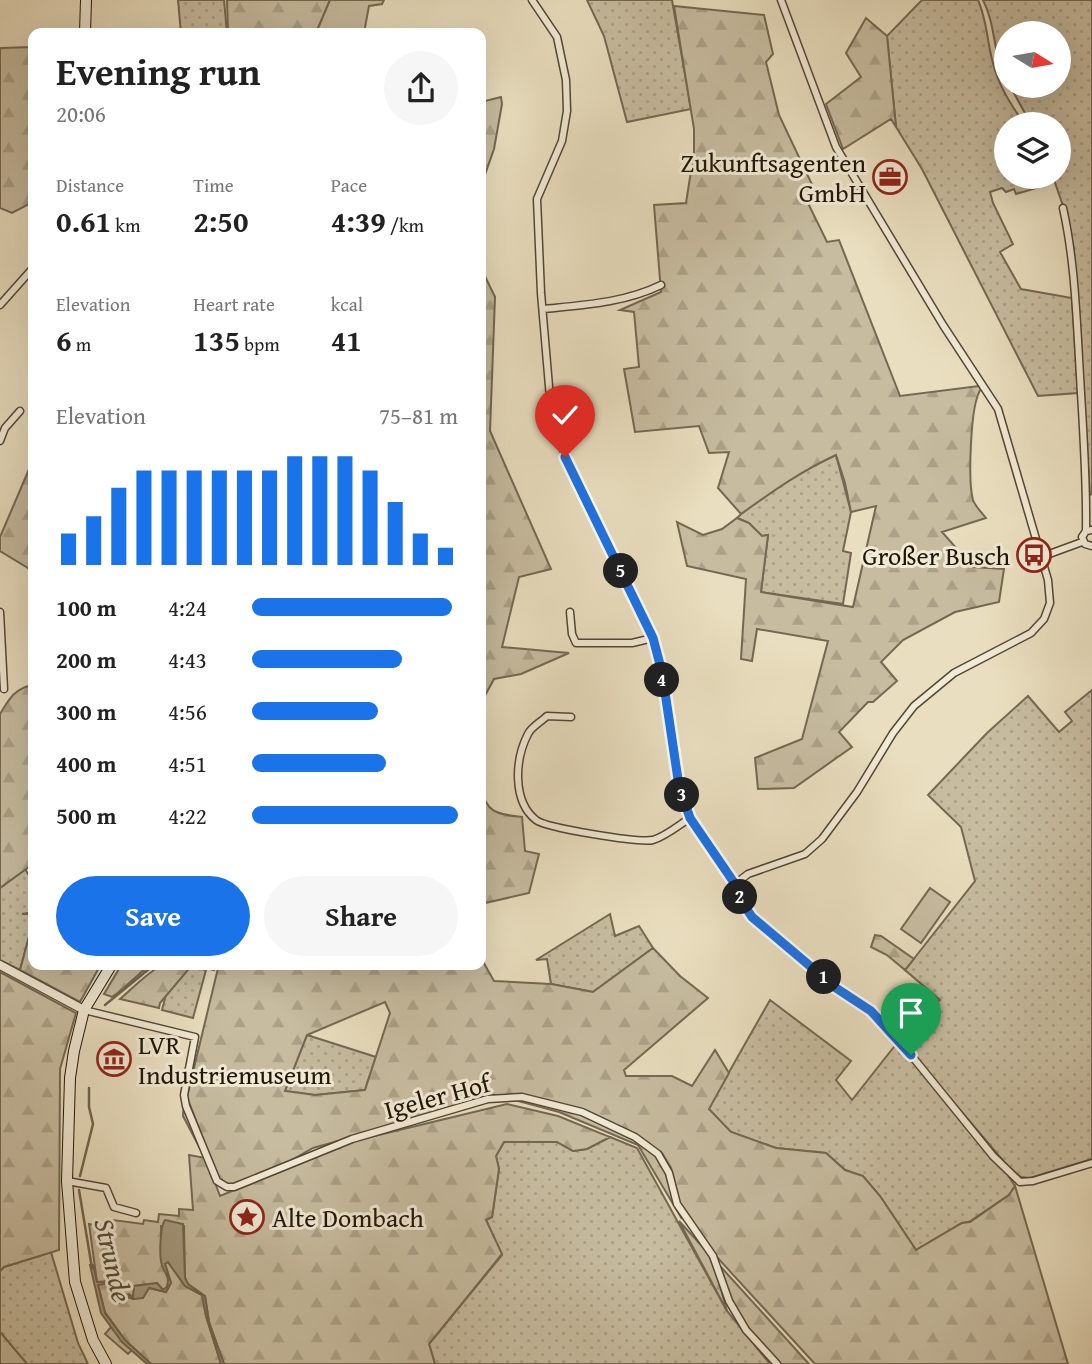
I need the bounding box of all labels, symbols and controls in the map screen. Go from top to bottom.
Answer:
north arrow [994,21,1071,98]
map controls [994,21,1071,189]
text: Evening run [56,43,260,99]
button: share [384,51,458,125]
text: 20:06 [56,97,106,130]
button: layers [994,112,1071,189]
place label: Zukunftsagenten GmbH [680,143,866,212]
office icon: Zukunftsagenten GmbH [871,158,909,196]
text: Distance [56,171,124,199]
text: Time [193,171,234,199]
text: Pace [331,171,367,199]
text: 0.61 [56,199,111,243]
text: 2:50 [193,199,248,243]
text: 4:39 [331,199,386,243]
text: km [111,211,140,239]
text: /km [386,211,424,239]
text: Elevation [56,290,130,318]
text: Heart rate [193,290,275,318]
text: kcal [331,290,363,318]
text: 6 [56,318,72,362]
text: 135 [193,318,240,362]
text: 41 [331,318,362,362]
text: m [72,330,91,358]
text: bpm [240,330,280,358]
pin [535,385,595,457]
icon: check [546,396,584,434]
text: Elevation [56,399,146,432]
text: 75–81 m [379,399,458,432]
place label: Großer Busch [862,536,1010,575]
bus stop icon: Großer Busch [1015,536,1053,574]
pin: 5 [604,554,638,588]
text: 5 [616,556,625,584]
text: 100 m [56,591,117,624]
text: 4:24 [168,591,207,624]
text: 200 m [56,643,117,676]
text: 4:43 [168,643,207,676]
pin: 4 [644,662,680,698]
text: 4 [657,665,666,693]
text: 300 m [56,695,117,728]
text: 4:56 [168,695,207,728]
text: 400 m [56,747,117,780]
text: 4:51 [168,747,207,780]
pin: 3 [664,778,700,812]
text: 3 [677,780,686,808]
text: 500 m [56,799,117,832]
text: 4:22 [168,799,207,832]
button: Save [56,876,250,956]
button: Share [264,876,458,956]
pin: 2 [722,880,758,914]
text: 2 [735,882,744,910]
pin: 1 [806,960,842,995]
text: 1 [819,962,828,990]
pin [881,983,941,1055]
icon: arrive [892,994,930,1032]
place label: LVR Industriemuseum [138,1025,331,1094]
museum icon: LVR Industriemuseum [95,1040,133,1078]
street label: Igeler Hof [380,1063,497,1129]
place icon: Alte Dombach [228,1198,266,1236]
place label: Alte Dombach [272,1198,424,1237]
water label: Strunde [84,1214,144,1306]

